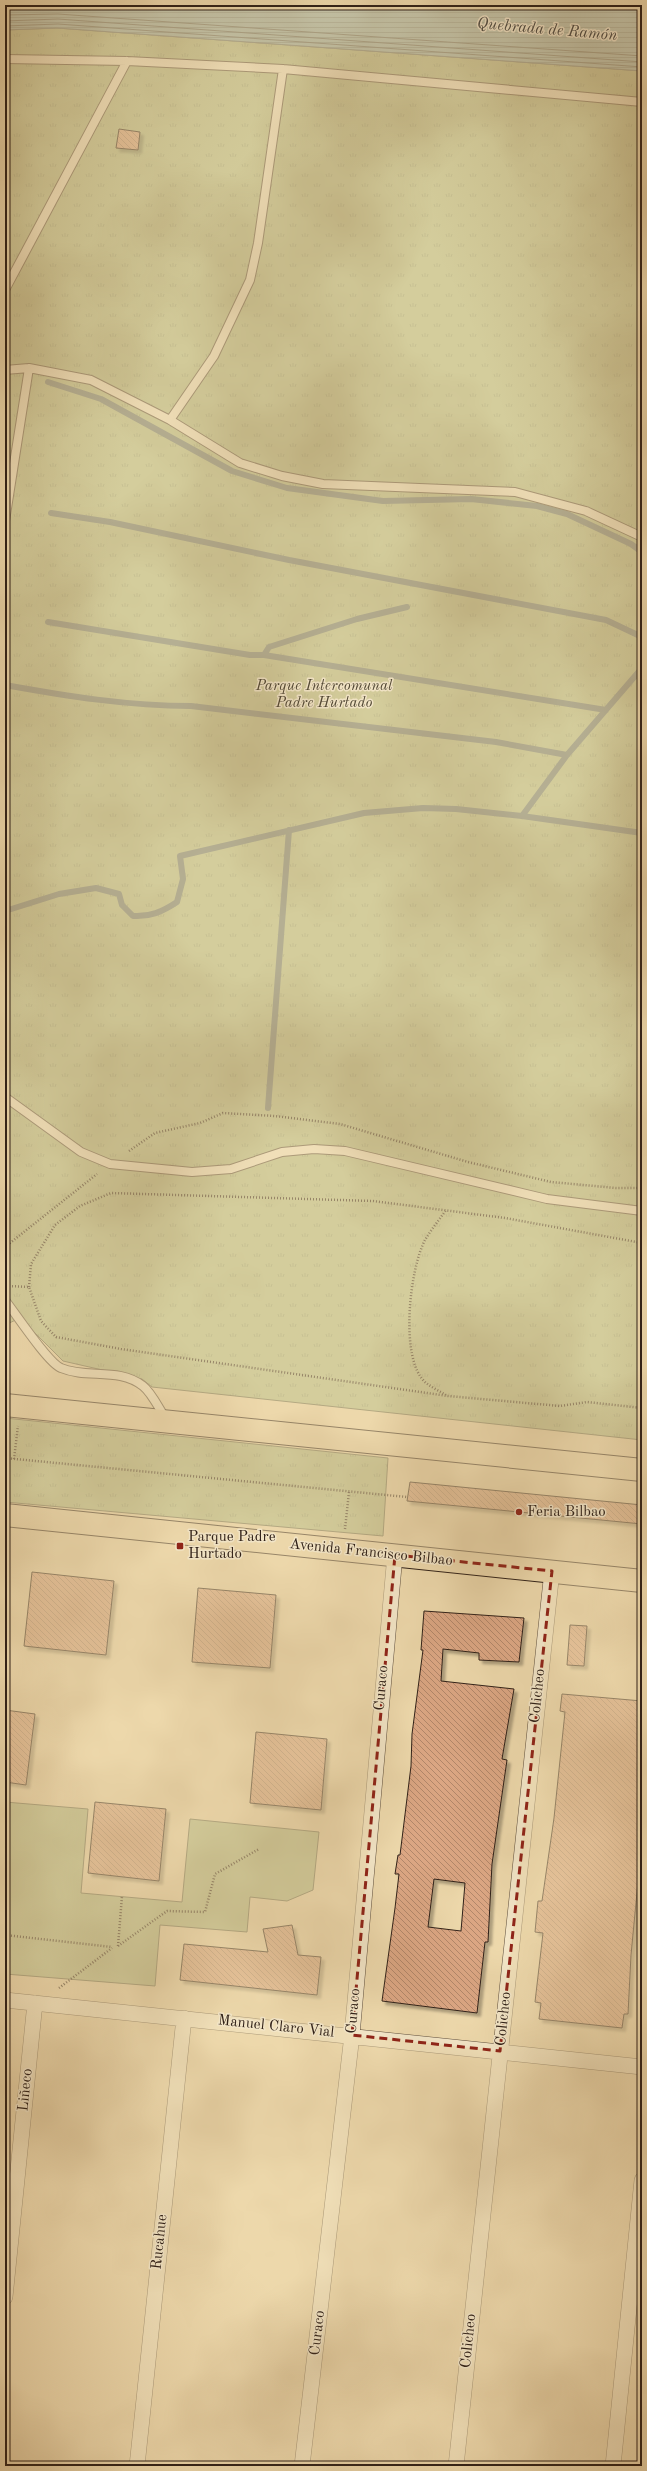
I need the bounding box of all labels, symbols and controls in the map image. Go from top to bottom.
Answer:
water label: Quebrada de Ramón [476,16,618,44]
park label: Parque Intercomunal Padre Hurtado [255,679,393,711]
place label: Feria Bilbao [527,1505,606,1520]
marker: Feria Bilbao [514,1507,524,1517]
place label: Parque Padre Hurtado [188,1530,276,1562]
street label: Avenida Francisco Bilbao [289,1537,453,1569]
marker: Parque Padre Hurtado [175,1541,185,1551]
street label: Curaco [373,1665,391,1711]
street label: Colicheo [528,1668,548,1724]
street label: Curaco [345,1988,363,2034]
street label: Colicheo [494,1991,514,2047]
street label: Manuel Claro Vial [217,2013,335,2041]
street label: Liñeco [16,2068,36,2112]
street label: Rucahue [150,2213,170,2271]
street label: Curaco [308,2309,328,2357]
street label: Colicheo [459,2313,479,2369]

